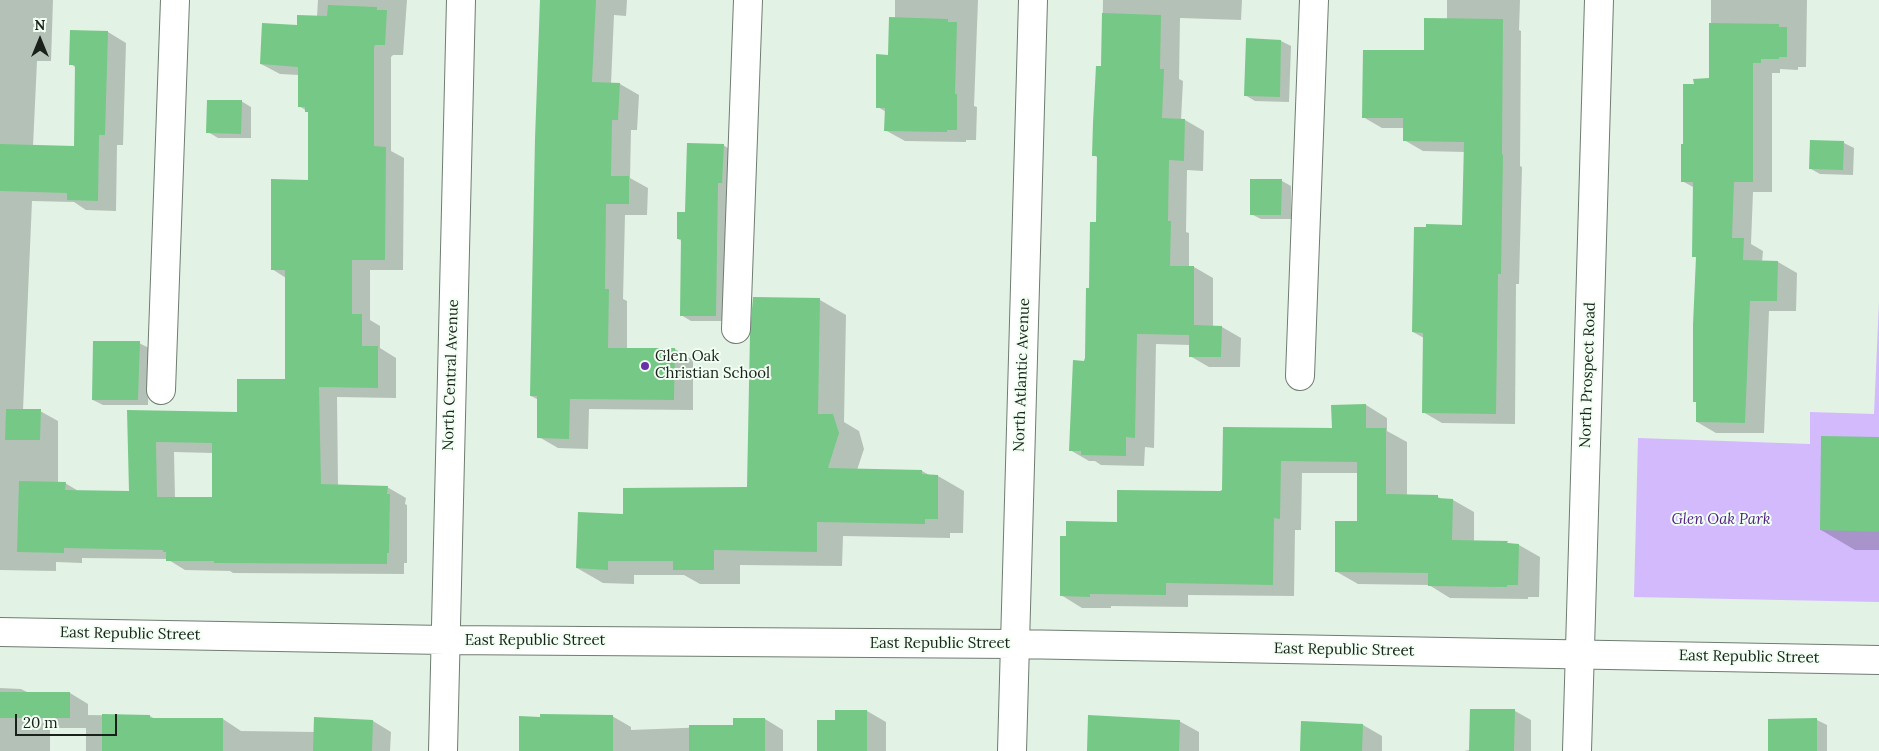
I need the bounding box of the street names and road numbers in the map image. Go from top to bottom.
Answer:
street label: North Atlantic Avenue [1010,298,1034,452]
street label: North Central Avenue [439,299,463,451]
street label: North Prospect Road [1576,302,1600,448]
street label: East Republic Street [60,624,200,644]
street label: East Republic Street [465,632,605,650]
street label: East Republic Street [870,635,1010,653]
street label: East Republic Street [1274,640,1414,660]
street label: East Republic Street [1679,647,1819,667]

